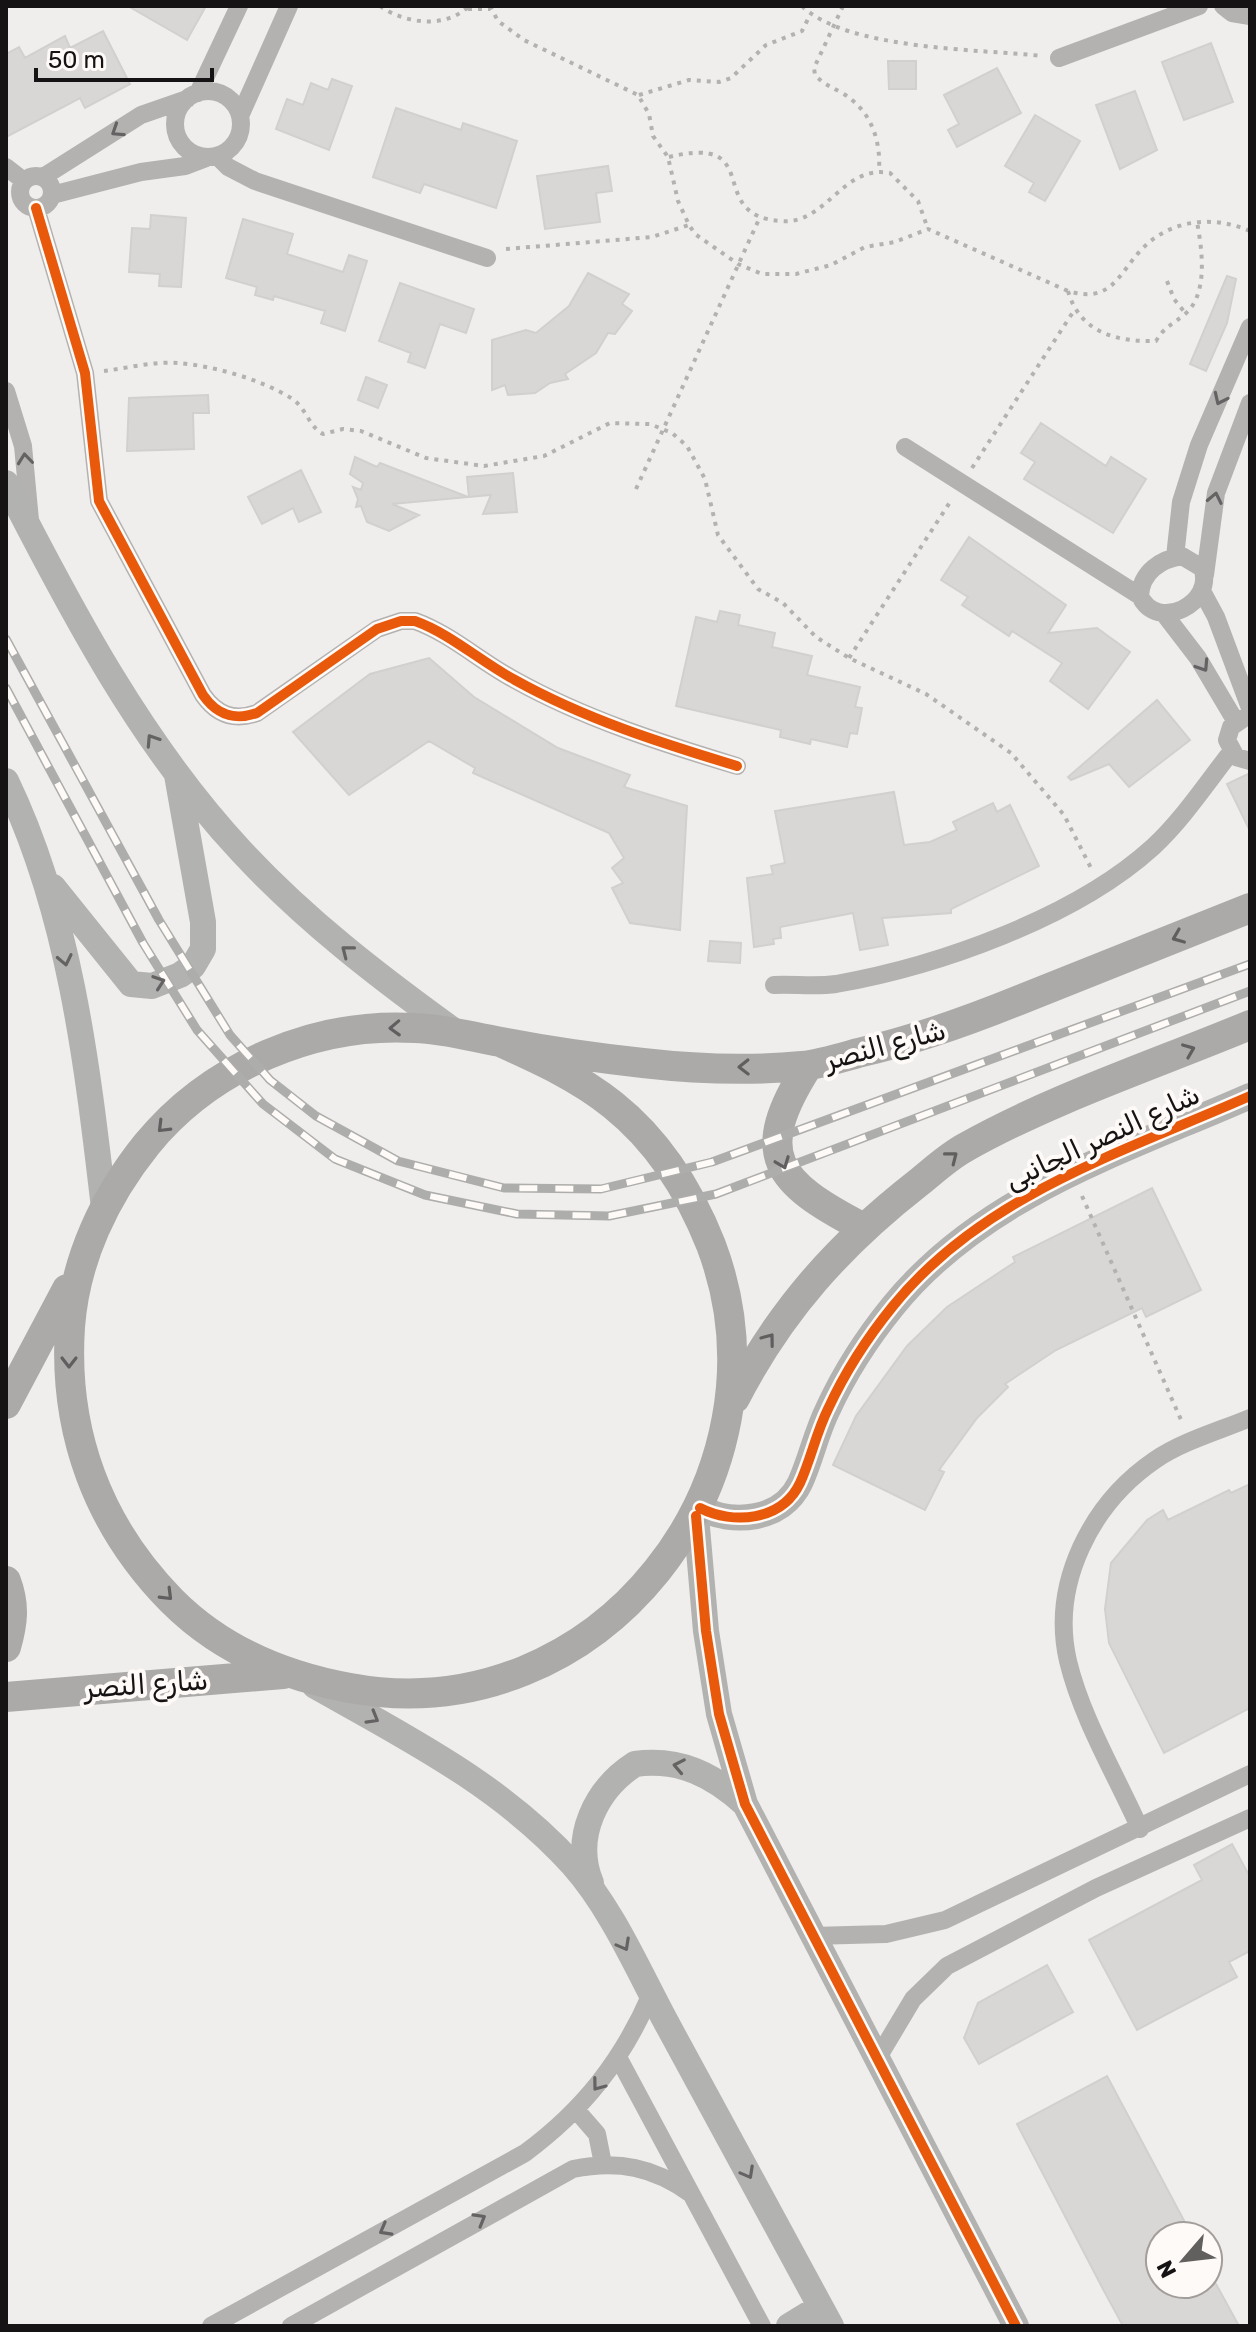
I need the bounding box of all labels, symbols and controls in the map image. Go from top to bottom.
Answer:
scale bar [36,32,212,82]
text: 50 m [48,46,105,74]
one-way arrow [111,121,125,136]
one-way arrow [1214,390,1230,405]
one-way arrow [16,453,33,466]
one-way arrow [1206,492,1223,505]
one-way arrow [1193,658,1208,672]
one-way arrow [147,734,162,748]
one-way arrow [1172,927,1186,944]
one-way arrow [341,946,356,960]
one-way arrow [56,953,73,966]
one-way arrow [151,976,165,992]
street label: شارع النصر [819,1013,950,1080]
one-way arrow [388,1019,401,1036]
one-way arrow [1181,1044,1195,1060]
one-way arrow [737,1059,750,1076]
street label: شارع النصر الجانبى [999,1077,1206,1199]
one-way arrow [158,1118,172,1133]
one-way arrow [943,1152,958,1166]
one-way arrow [773,1155,790,1169]
one-way arrow [759,1333,773,1347]
one-way arrow [60,1356,78,1369]
one-way arrow [158,1586,172,1600]
street label: شارع النصر [81,1663,209,1708]
one-way arrow [364,1708,379,1724]
one-way arrow [672,1759,686,1776]
one-way arrow [614,1937,629,1951]
one-way arrow [594,2077,608,2091]
one-way arrow [739,2165,754,2179]
one-way arrow [472,2213,486,2229]
one-way arrow [379,2220,394,2236]
north arrow [1144,2220,1224,2300]
text: N [1151,2256,1182,2282]

